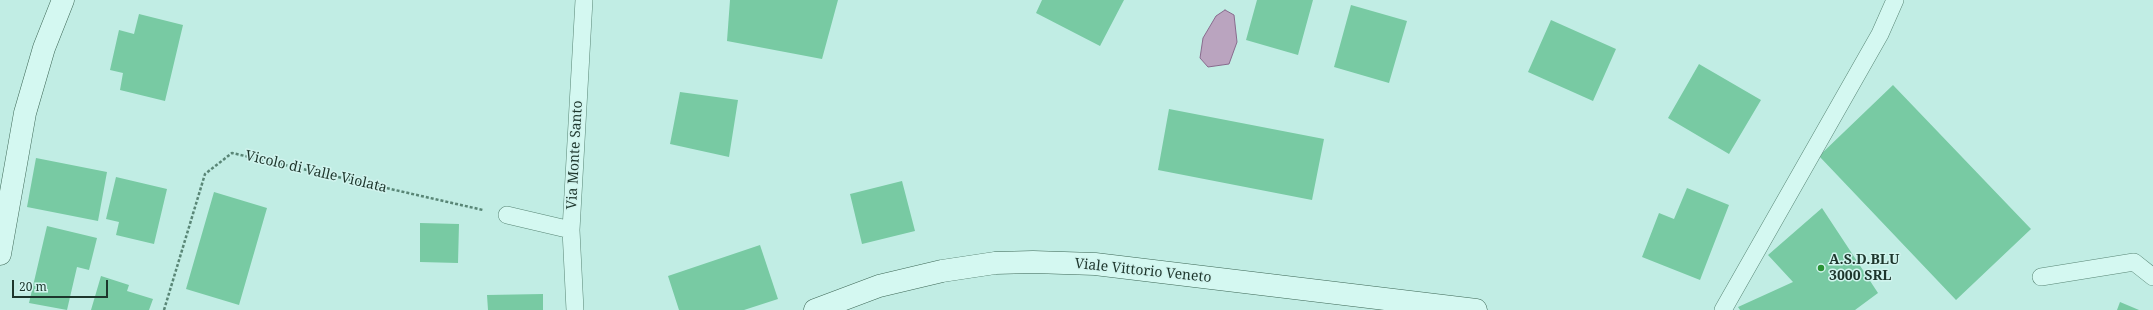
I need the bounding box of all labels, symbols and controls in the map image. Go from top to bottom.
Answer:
street label: Via Monte Santo [564,100,586,210]
street label: Vicolo di Valle Violata [243,148,389,196]
place label: A.S.D.BLU 3000 SRL [1829,252,1899,284]
street label: Viale Vittorio Veneto [1074,255,1212,287]
marker: A.S.D.BLU 3000 SRL [1816,263,1826,273]
scale bar [14,272,110,298]
text: 20 m [19,278,47,295]

